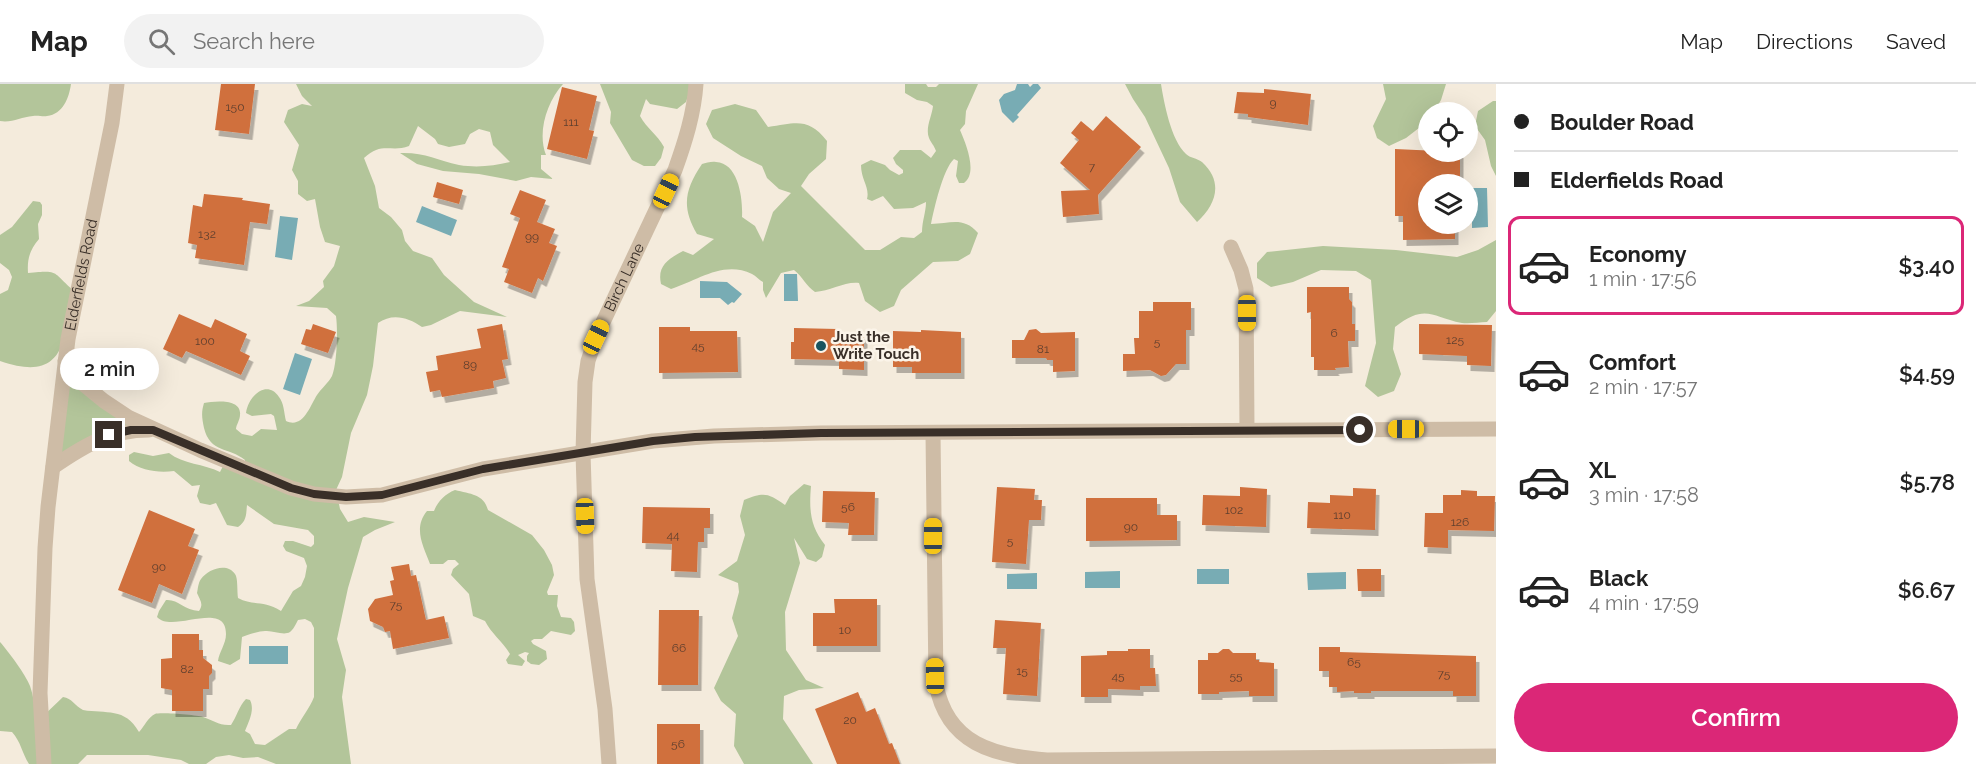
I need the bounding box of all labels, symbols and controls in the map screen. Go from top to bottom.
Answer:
search box [124,14,544,68]
text: Map [30,25,88,58]
icon: search [145,25,178,58]
text: Search here [193,28,315,54]
text: Map [1680,29,1723,54]
text: Directions [1756,29,1853,54]
text: Saved [1886,29,1946,54]
house number: 9 [1269,96,1277,110]
house number: 150 [225,100,245,114]
map controls [1418,102,1478,234]
button: locate [1418,102,1478,162]
text: Boulder Road [1550,109,1694,135]
house number: 111 [563,115,579,129]
house number: 7 [1089,160,1096,174]
text: Elderfields Road [1550,167,1723,193]
car [650,171,682,211]
button: layers [1418,174,1478,234]
street label: Elderfields Road [61,217,101,332]
house number: 132 [198,227,216,241]
house number: 99 [525,230,539,244]
icon: car [1517,239,1571,293]
street label: Birch Lane [600,240,648,314]
text: Economy [1589,241,1687,267]
text: $3.40 [1899,253,1955,279]
text: 1 min · 17:56 [1589,267,1697,291]
car [1238,295,1256,331]
car [580,317,612,357]
house number: 6 [1330,326,1338,340]
place label: Just the Write Touch [833,328,919,363]
house number: 125 [1446,333,1464,347]
house number: 100 [195,334,215,348]
house number: 5 [1154,335,1161,349]
house number: 45 [691,339,705,353]
marker: Just the Write Touch [814,339,828,353]
house number: 81 [1037,342,1049,356]
icon: car [1517,347,1571,401]
callout: 2 min [60,348,158,390]
text: Comfort [1589,349,1676,375]
text: 2 min [84,357,135,381]
house number: 89 [463,358,477,372]
text: $4.59 [1899,361,1955,387]
text: 2 min · 17:57 [1589,375,1697,399]
route start [1346,416,1373,443]
car [1388,420,1424,438]
route end [95,421,122,448]
icon: car [1517,455,1571,509]
text: XL [1589,457,1616,483]
text: $5.78 [1900,469,1955,495]
text: 3 min · 17:58 [1589,483,1699,507]
car [575,498,595,534]
house number: 56 [841,500,855,514]
house number: 102 [1225,503,1243,517]
house number: 110 [1333,508,1351,522]
house number: 126 [1451,515,1469,529]
car [924,518,942,554]
house number: 90 [1124,520,1138,534]
house number: 44 [666,528,680,542]
house number: 5 [1007,534,1014,548]
house number: 90 [152,560,166,574]
icon: car [1517,563,1571,617]
text: Black [1589,565,1648,591]
text: $6.67 [1898,577,1955,603]
text: 4 min · 17:59 [1589,591,1699,615]
house number: 75 [390,598,403,612]
house number: 10 [839,623,851,637]
house number: 66 [672,641,686,655]
house number: 65 [1347,655,1361,669]
car [926,658,944,694]
house number: 82 [180,662,194,676]
house number: 15 [1016,664,1028,678]
house number: 75 [1438,667,1451,681]
house number: 45 [1111,669,1125,683]
house number: 55 [1229,669,1243,683]
button: Confirm [1514,683,1958,752]
house number: 20 [843,713,857,727]
house number: 56 [671,737,685,751]

